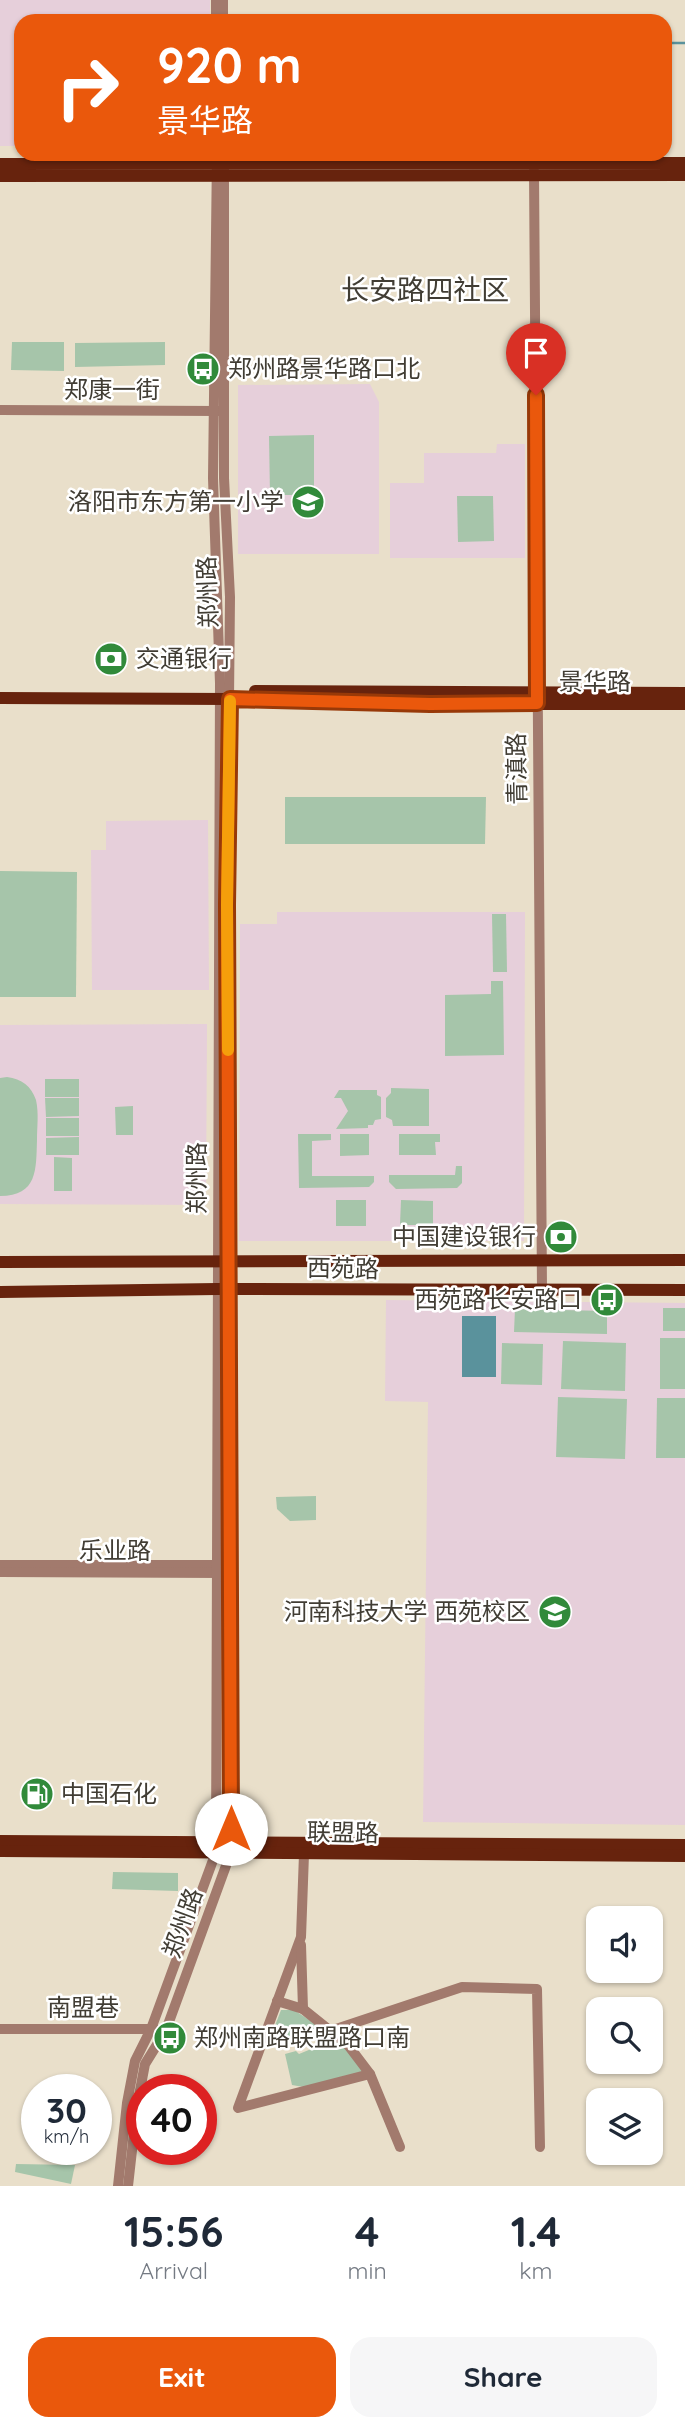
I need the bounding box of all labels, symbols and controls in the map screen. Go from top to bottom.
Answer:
text: 920 m [157,34,302,95]
icon: right [42,42,133,133]
text: 景华路 [157,100,253,140]
district label: 长安路四社区 [341,272,509,307]
pin [506,323,566,395]
icon: arrive [517,334,555,372]
bus stop icon: 郑州路景华路口北 [184,350,222,388]
place label: 郑州路景华路口北 [228,353,420,383]
street label: 郑康一街 [64,374,160,404]
school or university icon: 洛阳市东方第一小学 [289,483,327,521]
place label: 洛阳市东方第一小学 [68,486,284,516]
street label: 郑州路 [191,556,223,629]
bank icon: 交通银行 [92,640,130,678]
place label: 交通银行 [136,643,232,673]
street label: 景华路 [559,666,631,696]
street label: 青滇路 [500,733,532,805]
street label: 郑州路 [181,1142,211,1214]
bank icon: 中国建设银行 [542,1218,580,1256]
place label: 中国建设银行 [392,1221,536,1251]
street label: 西苑路 [307,1252,379,1284]
bus stop icon: 西苑路长安路口 [588,1281,626,1319]
place label: 西苑路长安路口 [414,1284,582,1314]
street label: 乐业路 [79,1535,151,1565]
school or university icon: 河南科技大学 西苑校区 [536,1593,574,1631]
place label: 河南科技大学 西苑校区 [283,1596,530,1626]
fuel station icon: 中国石化 [18,1775,56,1813]
place label: 中国石化 [61,1778,157,1808]
position arrow [194,1792,268,1866]
street label: 联盟路 [307,1816,379,1848]
street label: 郑州路 [156,1884,208,1962]
map controls [586,1906,663,2165]
button: sound [586,1906,663,1983]
street label: 南盟巷 [47,1992,119,2022]
button: search [586,1997,663,2074]
bus stop icon: 郑州南路联盟路口南 [151,2019,189,2057]
place label: 郑州南路联盟路口南 [194,2022,410,2052]
speed limit sign: 40 [126,2074,217,2165]
text: 30 [46,2088,87,2132]
button: layers [586,2088,663,2165]
text: km/h [44,2125,89,2148]
text: 15:56 [124,2205,223,2258]
text: 4 [355,2205,379,2258]
text: 1.4 [511,2205,561,2258]
text: Arrival [139,2256,208,2285]
text: min [347,2256,387,2285]
text: km [519,2256,552,2285]
button: Exit [28,2337,336,2417]
button: Share [350,2337,657,2417]

